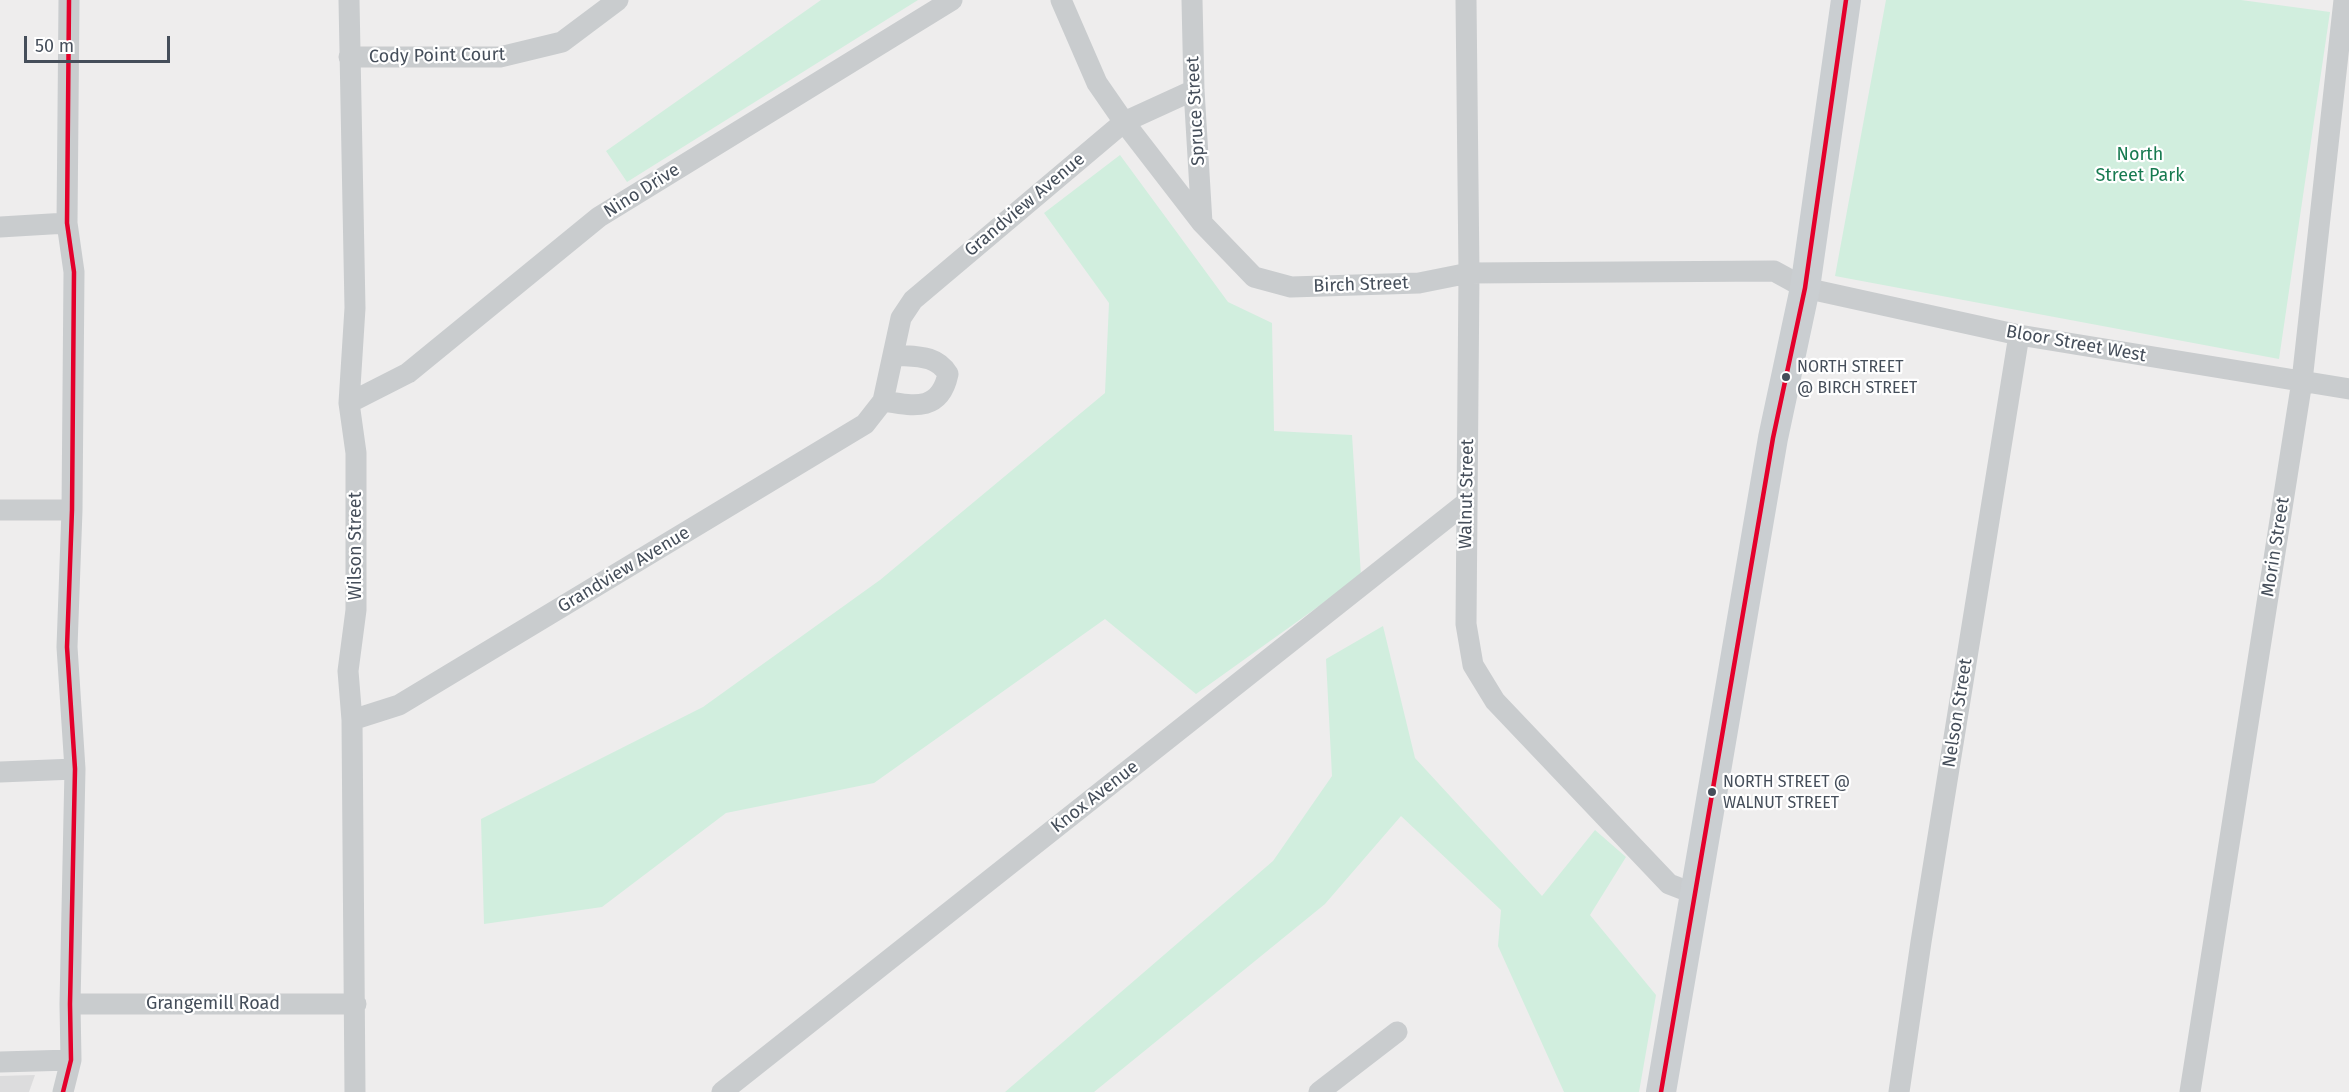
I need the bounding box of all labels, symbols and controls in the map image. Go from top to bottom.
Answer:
scale bar [27,24,172,62]
text: 50 m [35,35,74,57]
street label: Cody Point Court [369,44,505,68]
street label: Spruce Street [1182,56,1210,166]
park label: North Street Park [2095,144,2185,186]
street label: Grandview Avenue [961,149,1089,261]
street label: Nino Drive [600,159,684,223]
street label: Birch Street [1313,273,1409,297]
street label: Bloor Street West [2004,321,2148,367]
place label: NORTH STREET @ BIRCH STREET [1797,358,1917,396]
marker: NORTH STREET @ BIRCH STREET [1780,371,1792,383]
street label: Walnut Street [1455,439,1479,549]
street label: Wilson Street [345,492,367,600]
street label: Morin Street [2257,496,2295,598]
street label: Grandview Avenue [554,522,694,618]
street label: Nelson Street [1939,657,1977,769]
street label: Knox Avenue [1047,756,1143,838]
place label: NORTH STREET @ WALNUT STREET [1723,773,1850,811]
marker: NORTH STREET @ WALNUT STREET [1706,786,1718,798]
street label: Grangemill Road [146,993,280,1015]

